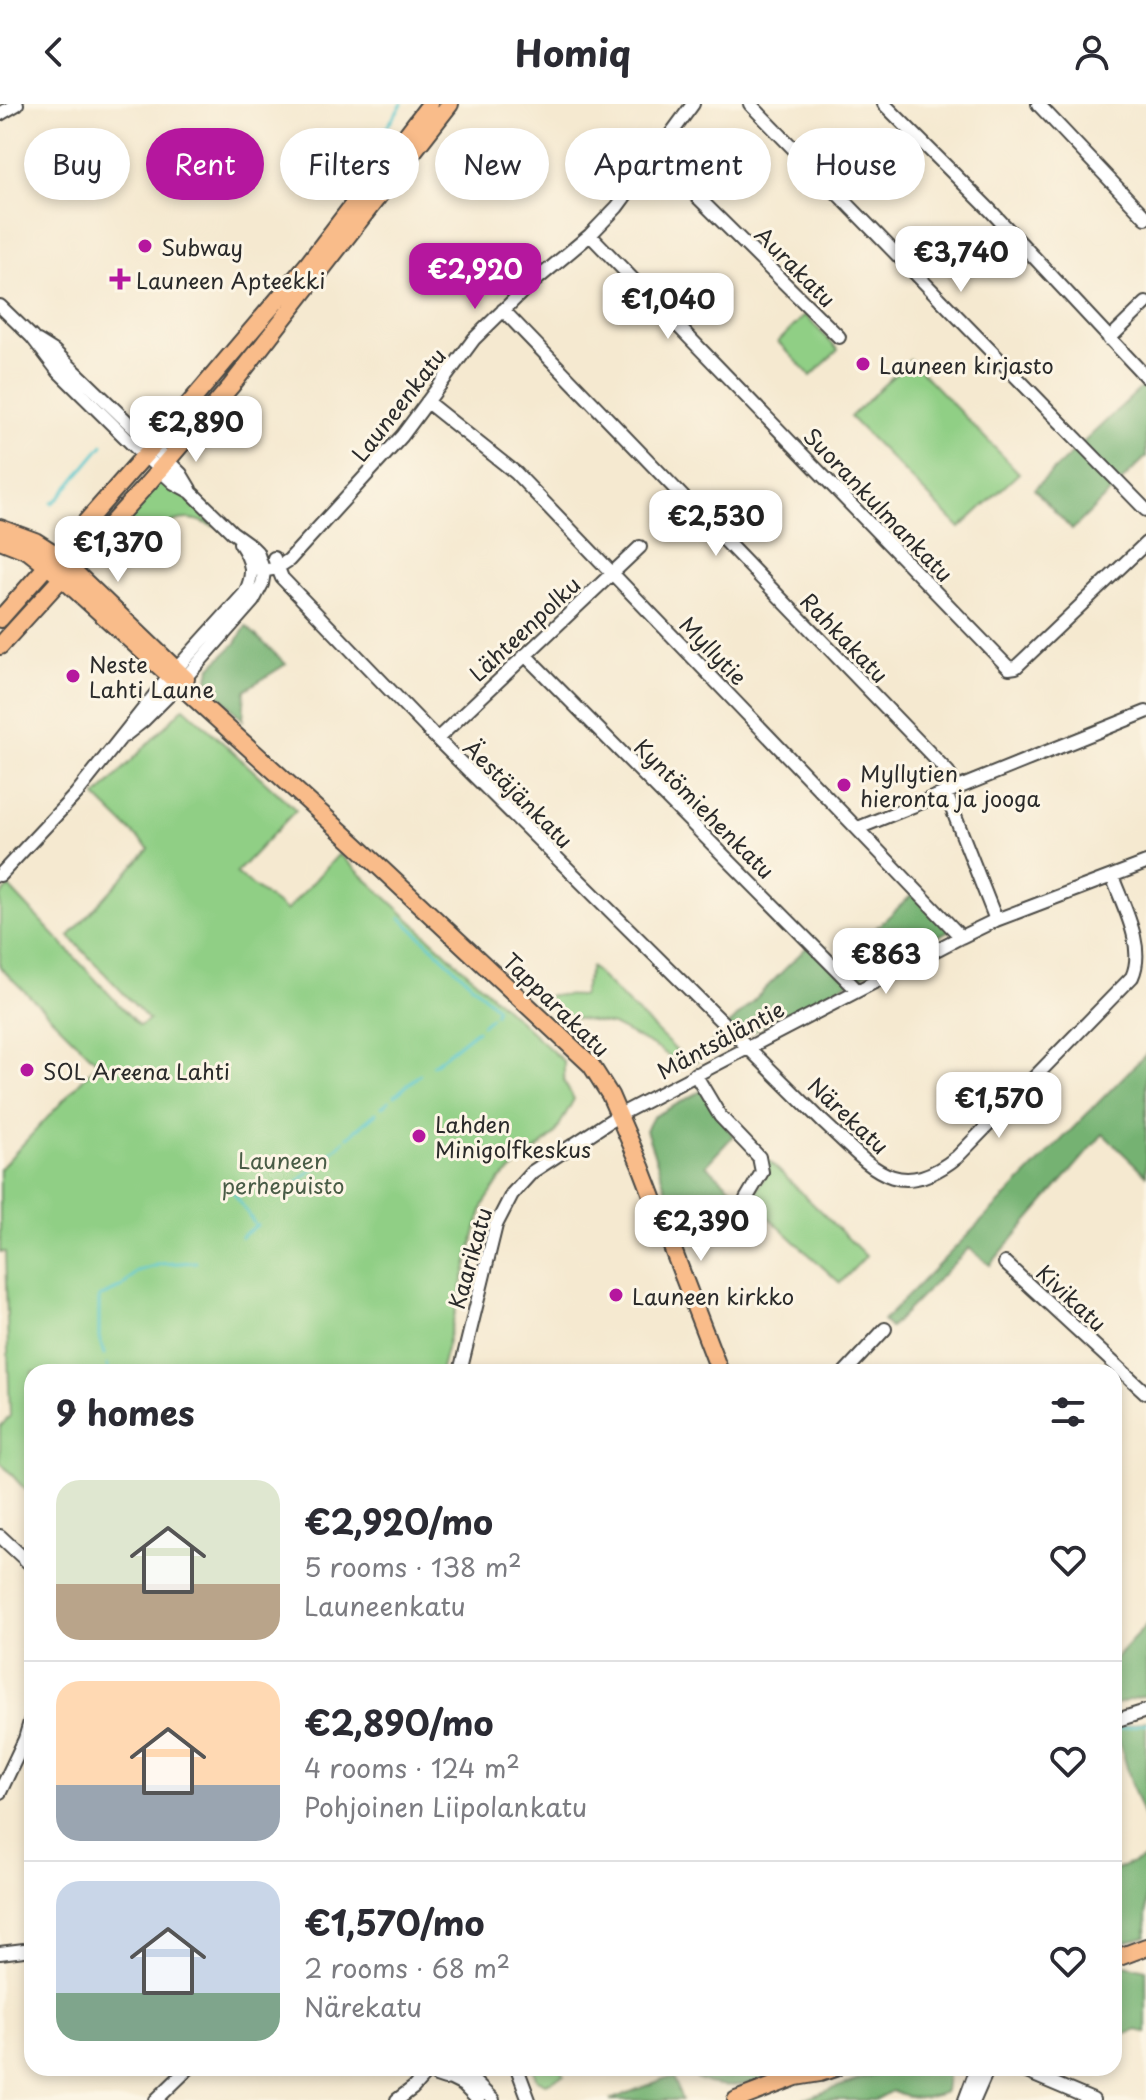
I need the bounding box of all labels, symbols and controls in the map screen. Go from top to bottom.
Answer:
text: Homiq [515,25,631,79]
icon: back [32,30,76,74]
icon: person [1070,30,1114,74]
chip: Buy [24,128,130,200]
chip: Rent [146,128,264,200]
chip: Filters [280,128,419,200]
chip: New [435,128,549,200]
chip: Apartment [565,128,771,200]
chip: House [787,128,925,200]
street label: Aurakatu [748,218,844,314]
pin: €3,740 [896,226,1026,294]
place label: Subway [161,230,243,263]
text: €3,740 [913,232,1009,271]
marker: Subway [136,237,154,255]
pin: €2,920 [410,243,540,311]
text: €2,920 [427,249,523,288]
place label: Launeen Apteekki [136,263,325,296]
marker: Launeen Apteekki [111,270,129,288]
pin: €1,040 [603,273,733,341]
text: €1,040 [621,279,715,318]
street label: Launeenkatu [343,340,453,468]
place label: Launeen kirjasto [879,348,1054,381]
marker: Launeen kirjasto [854,355,872,373]
pin: €2,890 [131,396,261,464]
text: €2,890 [148,402,244,441]
street label: Suorankulmankatu [797,420,961,588]
pin: €2,530 [651,490,781,558]
text: €2,530 [667,496,765,535]
pin: €1,370 [53,516,183,584]
text: €1,370 [73,522,163,561]
street label: Lähteenpolku [461,568,587,688]
street label: Rahkakatu [793,584,897,690]
street label: Myllytie [673,608,755,692]
place label: Neste Lahti Laune [89,647,215,705]
marker: Neste Lahti Laune [64,667,82,685]
street label: Kyntömiehenkatu [627,730,783,886]
street label: Äestäjänkatu [457,731,581,855]
place label: Myllytien hieronta ja jooga [860,756,1040,814]
marker: Myllytien hieronta ja jooga [835,776,853,794]
pin: €863 [839,928,933,996]
text: €863 [851,934,921,973]
street label: Tapparakatu [496,944,618,1064]
street label: Mäntsäläntie [650,992,790,1086]
place label: SOL Areena Lahti [43,1054,230,1087]
marker: SOL Areena Lahti [18,1061,36,1079]
street label: Närekatu [801,1069,897,1161]
pin: €1,570 [934,1072,1064,1140]
text: €1,570 [954,1078,1044,1117]
place label: Lahden Minigolfkeskus [435,1107,591,1165]
marker: Lahden Minigolfkeskus [410,1127,428,1145]
park label: Launeen perhepuisto [221,1143,345,1201]
pin: €2,390 [636,1195,766,1263]
text: €2,390 [653,1201,749,1240]
street label: Kaarikatu [439,1203,499,1313]
street label: Kivikatu [1029,1256,1115,1338]
place label: Launeen kirkko [632,1279,794,1312]
marker: Launeen kirkko [607,1286,625,1304]
text: 9 homes [56,1386,195,1438]
icon: filters [1046,1390,1090,1434]
text: €2,920/mo [304,1495,493,1547]
icon: home [120,1512,216,1608]
icon: heart [1046,1538,1090,1582]
text: 5 rooms · 138 m² [304,1547,522,1586]
text: Launeenkatu [304,1586,466,1625]
text: €2,890/mo [304,1696,494,1748]
icon: home [120,1713,216,1809]
icon: heart [1046,1739,1090,1783]
text: 4 rooms · 124 m² [304,1748,520,1787]
text: Pohjoinen Liipolankatu [304,1787,587,1826]
text: €1,570/mo [304,1896,485,1948]
icon: home [120,1913,216,2009]
icon: heart [1046,1939,1090,1983]
text: 2 rooms · 68 m² [304,1948,510,1987]
text: Närekatu [304,1987,422,2026]

